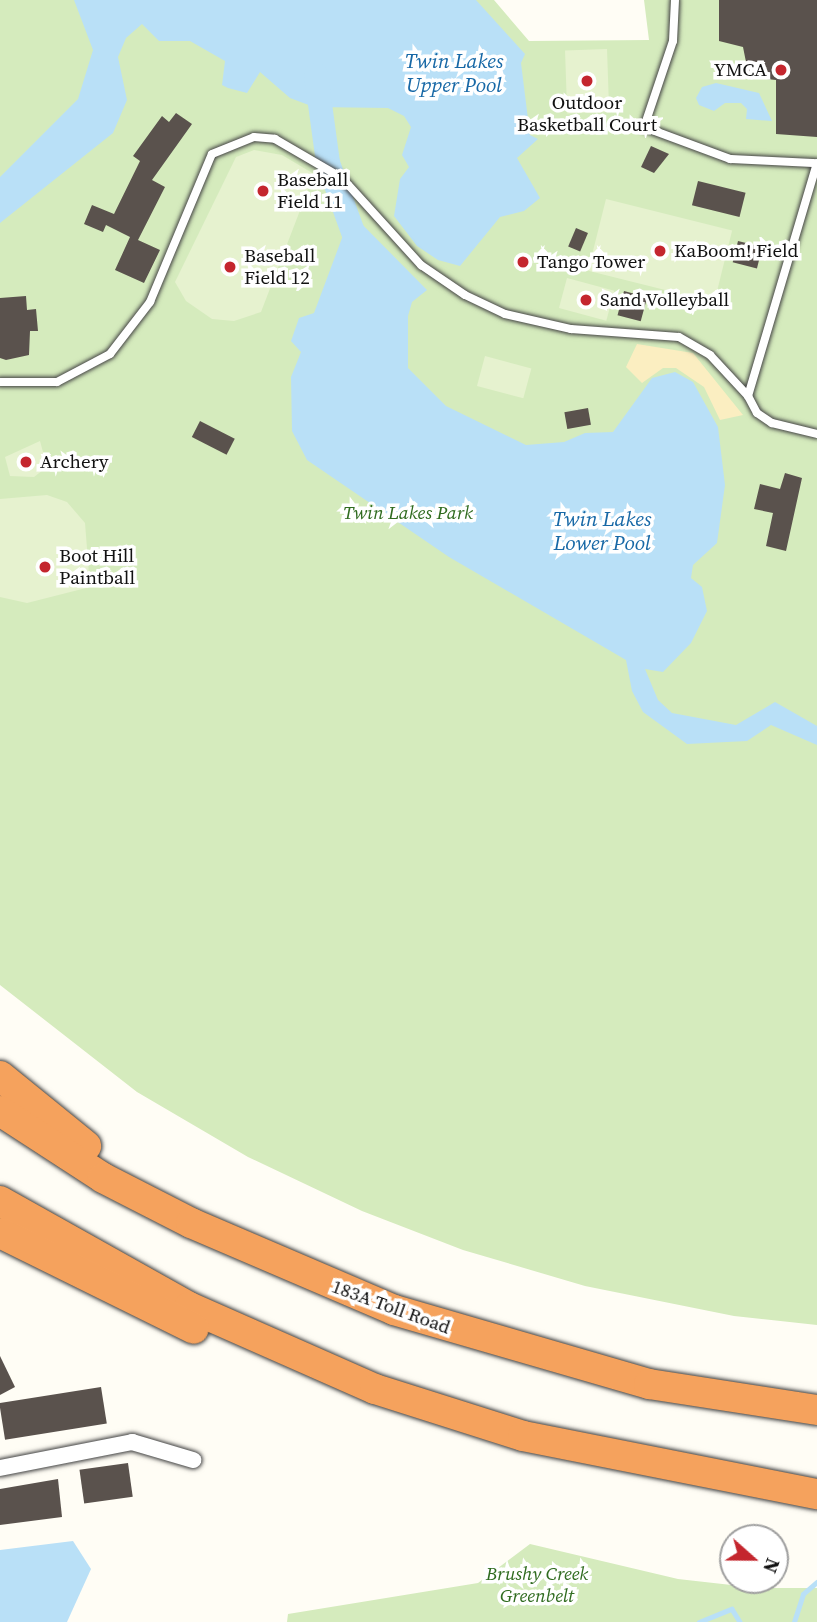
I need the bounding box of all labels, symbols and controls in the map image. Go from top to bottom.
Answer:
water label: Twin Lakes Upper Pool [405,48,503,98]
place label: YMCA [714,59,767,81]
marker: YMCA [773,62,789,78]
marker: Outdoor Basketball Court [579,73,595,89]
place label: Outdoor Basketball Court [517,92,657,136]
place label: Baseball Field 11 [277,169,348,213]
marker: Baseball Field 11 [255,183,271,199]
place label: KaBoom! Field [674,240,798,262]
marker: KaBoom! Field [652,243,668,259]
place label: Baseball Field 12 [244,245,315,289]
place label: Tango Tower [537,251,646,273]
marker: Tango Tower [515,254,531,270]
marker: Baseball Field 12 [222,259,238,275]
place label: Sand Volleyball [600,289,730,311]
marker: Sand Volleyball [578,292,594,308]
place label: Archery [40,451,109,473]
marker: Archery [18,454,34,470]
park label: Twin Lakes Park [343,502,473,524]
water label: Twin Lakes Lower Pool [553,506,651,556]
place label: Boot Hill Paintball [59,545,135,589]
marker: Boot Hill Paintball [37,559,53,575]
street label: 183A Toll Road [328,1275,454,1339]
north arrow [719,1524,789,1594]
text: N [757,1555,786,1577]
park label: Brushy Creek Greenbelt [486,1563,588,1607]

